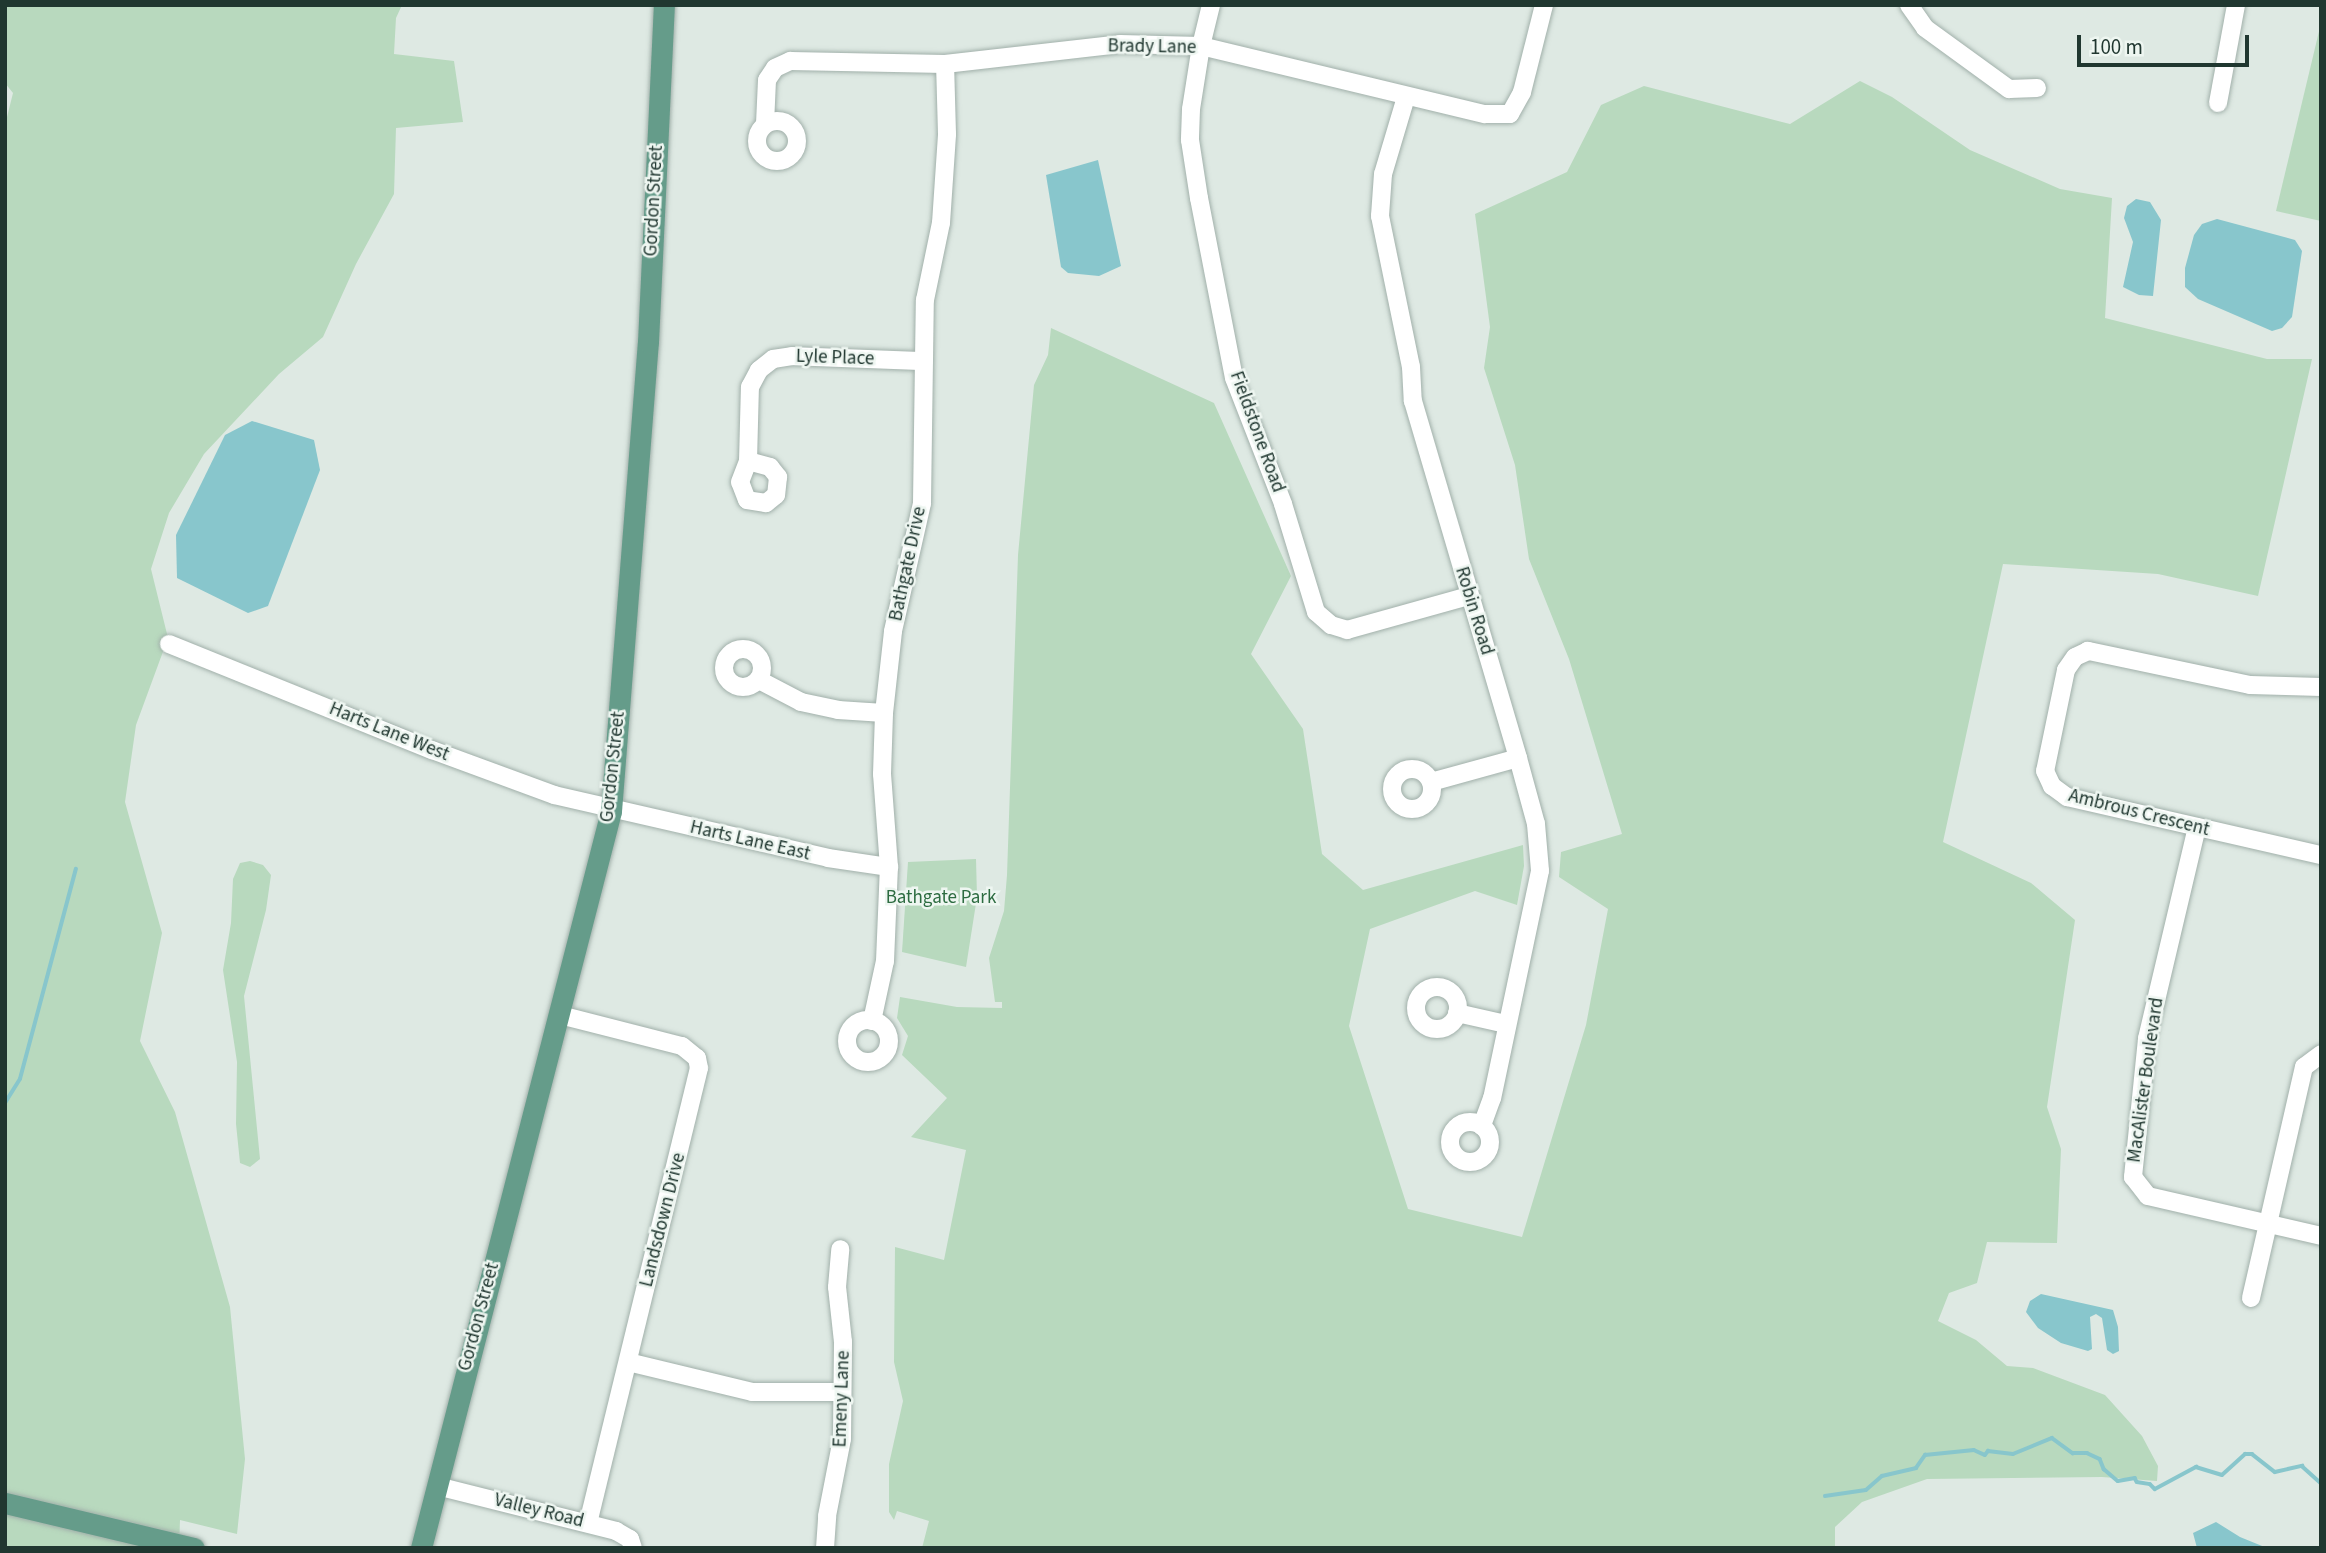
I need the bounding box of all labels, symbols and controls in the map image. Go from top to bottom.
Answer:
scale bar [2081,21,2252,65]
text: 100 m [2090,32,2143,62]
street label: Brady Lane [1107,35,1197,59]
street label: Gordon Street [640,145,668,257]
street label: Lyle Place [795,345,875,371]
street label: Fieldstone Road [1225,368,1289,496]
street label: Bathgate Drive [885,505,931,623]
street label: Robin Road [1450,564,1498,658]
street label: Harts Lane West [326,698,452,766]
street label: Gordon Street [596,711,630,823]
street label: Ambrous Crescent [2066,784,2212,842]
street label: Harts Lane East [688,816,812,866]
park label: Bathgate Park [886,887,996,909]
street label: MacAlister Boulevard [2123,996,2169,1164]
street label: Landsdown Drive [635,1151,691,1289]
street label: Gordon Street [454,1260,504,1374]
street label: Emeny Lane [829,1350,855,1448]
street label: Valley Road [492,1489,586,1533]

